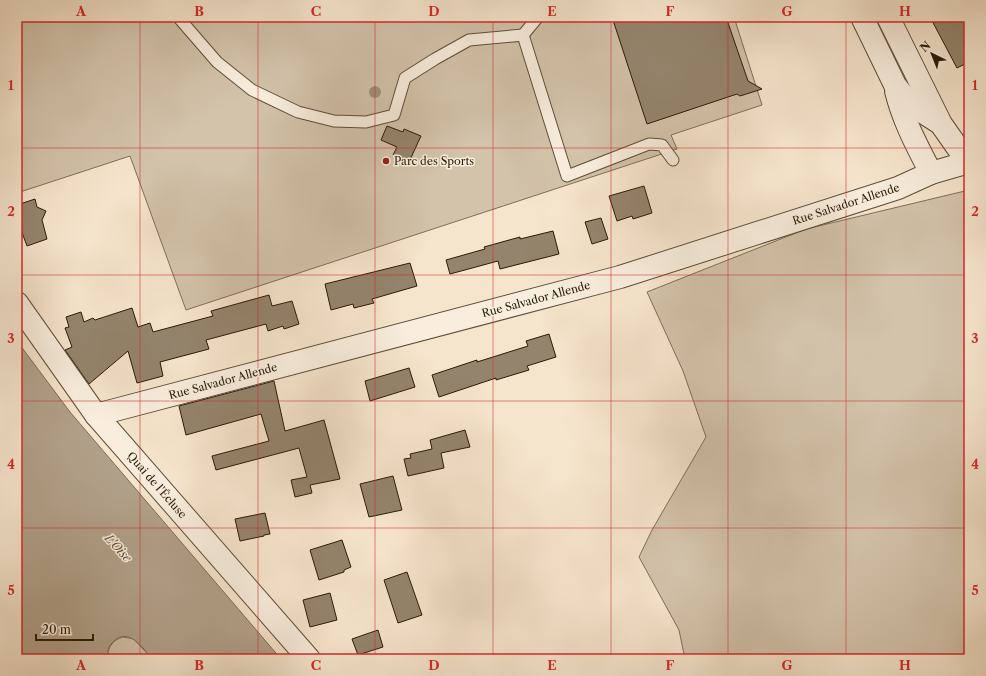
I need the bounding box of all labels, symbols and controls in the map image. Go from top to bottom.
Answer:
text: A [75,3,87,19]
text: B [194,3,204,19]
text: C [311,3,321,19]
text: D [428,3,440,19]
text: E [547,3,557,19]
text: F [666,3,675,19]
text: G [781,3,793,19]
text: H [899,3,911,19]
north arrow [912,34,952,74]
text: N [917,38,934,55]
text: 1 [8,77,14,93]
text: 1 [972,77,978,93]
place label: Parc des Sports [394,154,474,168]
marker: Parc des Sports [381,156,391,166]
street label: Rue Salvador Allende [791,180,901,228]
text: 2 [7,203,15,219]
text: 2 [971,203,979,219]
street label: Rue Salvador Allende [480,278,592,320]
text: 3 [7,330,15,346]
text: 3 [971,330,979,346]
street label: Rue Salvador Allende [167,360,279,402]
street label: Quai de l'Écluse [124,449,190,521]
text: 4 [7,456,15,472]
text: 4 [971,456,979,472]
water label: L'Oise [101,530,136,566]
text: 5 [7,582,15,598]
text: 5 [971,582,979,598]
scale bar [36,616,93,642]
text: 20 m [42,622,71,637]
text: A [75,657,87,673]
text: B [194,657,204,673]
text: C [311,657,321,673]
text: D [428,657,440,673]
text: E [547,657,557,673]
text: F [666,657,675,673]
text: G [781,657,793,673]
text: H [899,657,911,673]

